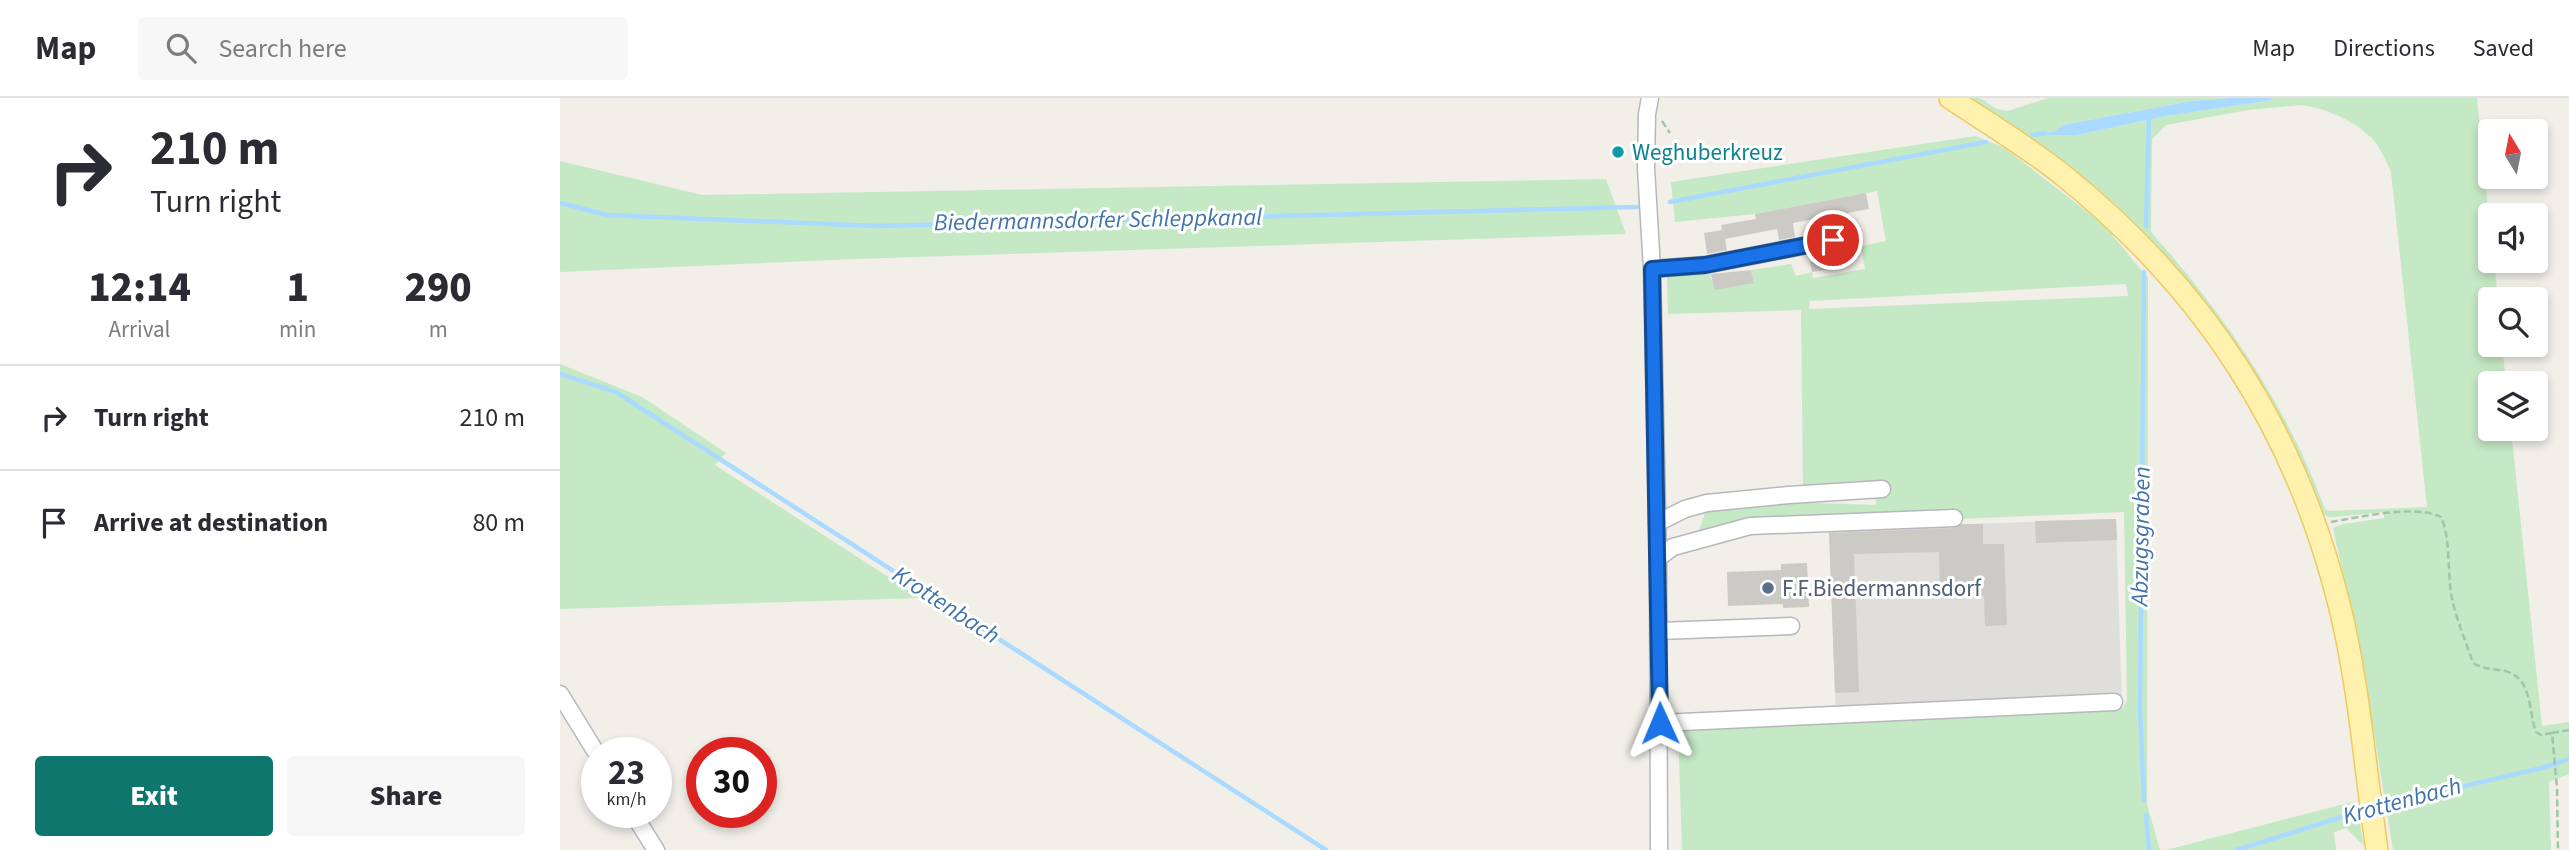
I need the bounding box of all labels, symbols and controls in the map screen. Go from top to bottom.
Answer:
search box [138,17,628,80]
text: Map [35,25,96,72]
icon: search [162,29,200,67]
text: Search here [218,30,347,67]
text: Map [2252,31,2295,66]
text: Directions [2333,31,2435,66]
text: Saved [2473,31,2534,66]
text: 210 m [150,114,279,184]
north arrow [2478,119,2548,189]
map controls [2478,119,2548,441]
icon: right [35,126,126,217]
place label: Weghuberkreuz [1632,136,1783,169]
marker: Weghuberkreuz [1610,144,1626,160]
text: Turn right [150,179,281,225]
water label: Biedermannsdorfer Schleppkanal [934,200,1262,240]
button: sound [2478,203,2548,273]
pin [1803,210,1863,270]
icon: arrive [1814,221,1852,259]
text: 12:14 [88,258,191,318]
text: 1 [286,258,309,318]
text: 290 [405,258,472,318]
button: search [2478,287,2548,357]
text: Arrival [109,313,170,346]
text: min [279,313,316,346]
text: m [429,313,448,346]
button: layers [2478,371,2548,441]
icon: right [35,399,73,437]
text: Turn right [94,399,209,436]
text: 210 m [459,399,525,436]
water label: Abzugsgraben [2122,466,2160,608]
icon: arrive [35,504,73,542]
text: Arrive at destination [94,504,328,541]
text: 80 m [472,504,525,541]
water label: Krottenbach [885,557,1007,653]
place label: F.F.Biedermannsdorf [1782,572,1982,605]
marker: F.F.Biedermannsdorf [1760,580,1776,596]
position arrow [1623,686,1697,760]
speed limit sign: 30 [686,737,777,828]
text: 23 [608,748,645,798]
button: Exit [35,756,273,836]
button: Share [287,756,525,836]
water label: Krottenbach [2339,768,2465,834]
text: km/h [607,787,646,812]

